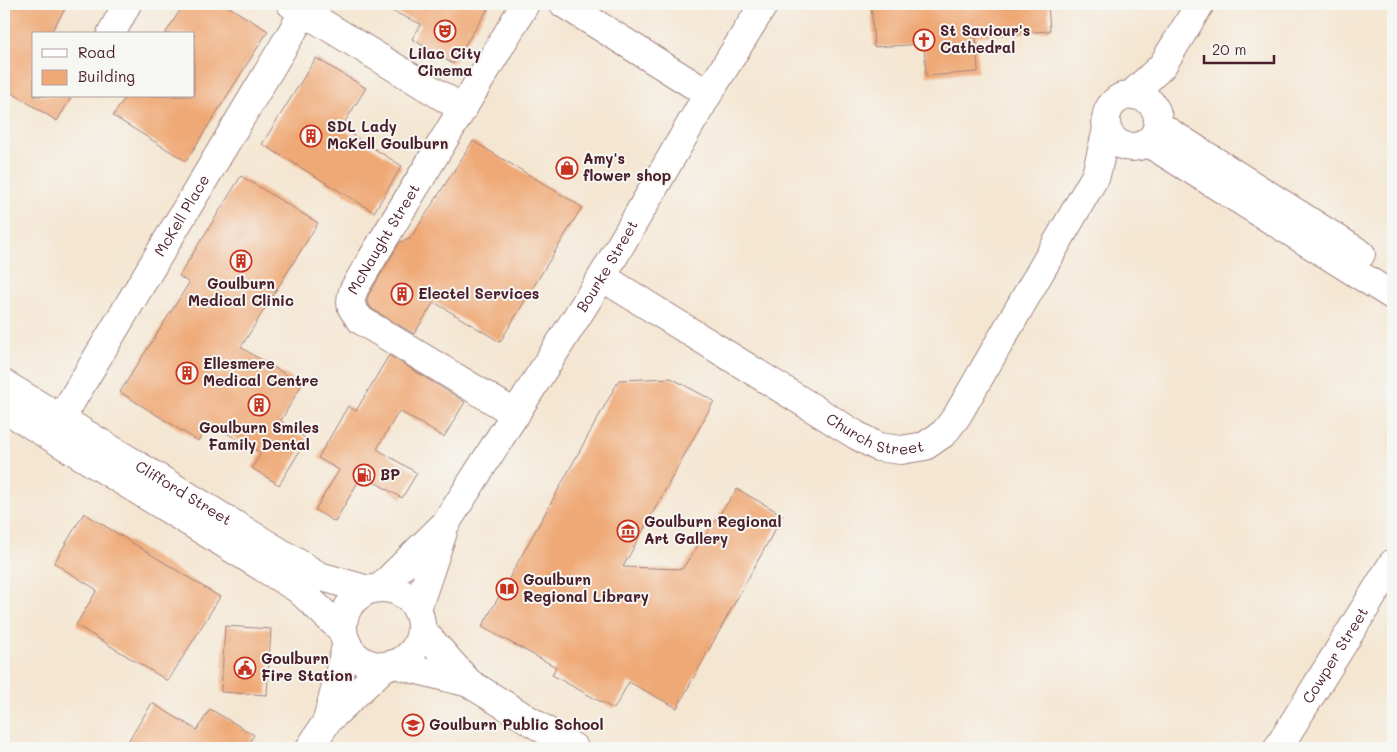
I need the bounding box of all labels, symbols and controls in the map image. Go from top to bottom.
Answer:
theatre icon: Lilac City Cinema [433,19,457,43]
place label: St Saviour's Cathedral [940,20,1030,57]
church icon: St Saviour's Cathedral [912,28,936,52]
legend [32,32,195,98]
scale bar [1204,32,1274,64]
text: 20 m [1212,39,1246,59]
text: Road [78,42,115,62]
place label: Lilac City Cinema [409,43,481,80]
text: Building [78,66,135,86]
place label: SDL Lady McKell Goulburn [327,116,448,153]
building icon: SDL Lady McKell Goulburn [299,124,323,148]
place label: Amy's flower shop [583,148,671,185]
shop icon: Amy's flower shop [555,156,579,180]
street label: McKell Place [149,171,213,260]
street label: McNaught Street [342,180,424,298]
street label: Bourke Street [571,216,642,315]
building icon: Goulburn Medical Clinic [229,249,253,273]
place label: Goulburn Medical Clinic [188,273,294,310]
building icon: Electel Services [390,282,414,306]
place label: Electel Services [418,283,539,303]
place label: Ellesmere Medical Centre [203,353,318,390]
building icon: Ellesmere Medical Centre [175,361,199,385]
building icon: Goulburn Smiles Family Dental [247,393,271,417]
street label: Church Street [823,408,925,459]
place label: Goulburn Smiles Family Dental [199,417,319,454]
street label: Clifford Street [132,455,236,529]
fuel station icon: BP [352,463,376,487]
place label: BP [380,464,400,484]
place label: Goulburn Regional Art Gallery [644,511,782,548]
museum icon: Goulburn Regional Art Gallery [616,519,640,543]
place label: Goulburn Regional Library [523,569,649,606]
library icon: Goulburn Regional Library [495,577,519,601]
street label: Cowper Street [1297,603,1372,707]
place label: Goulburn Fire Station [261,648,353,685]
public building icon: Goulburn Fire Station [233,656,257,680]
school or university icon: Goulburn Public School [401,713,425,737]
place label: Goulburn Public School [429,714,603,734]

